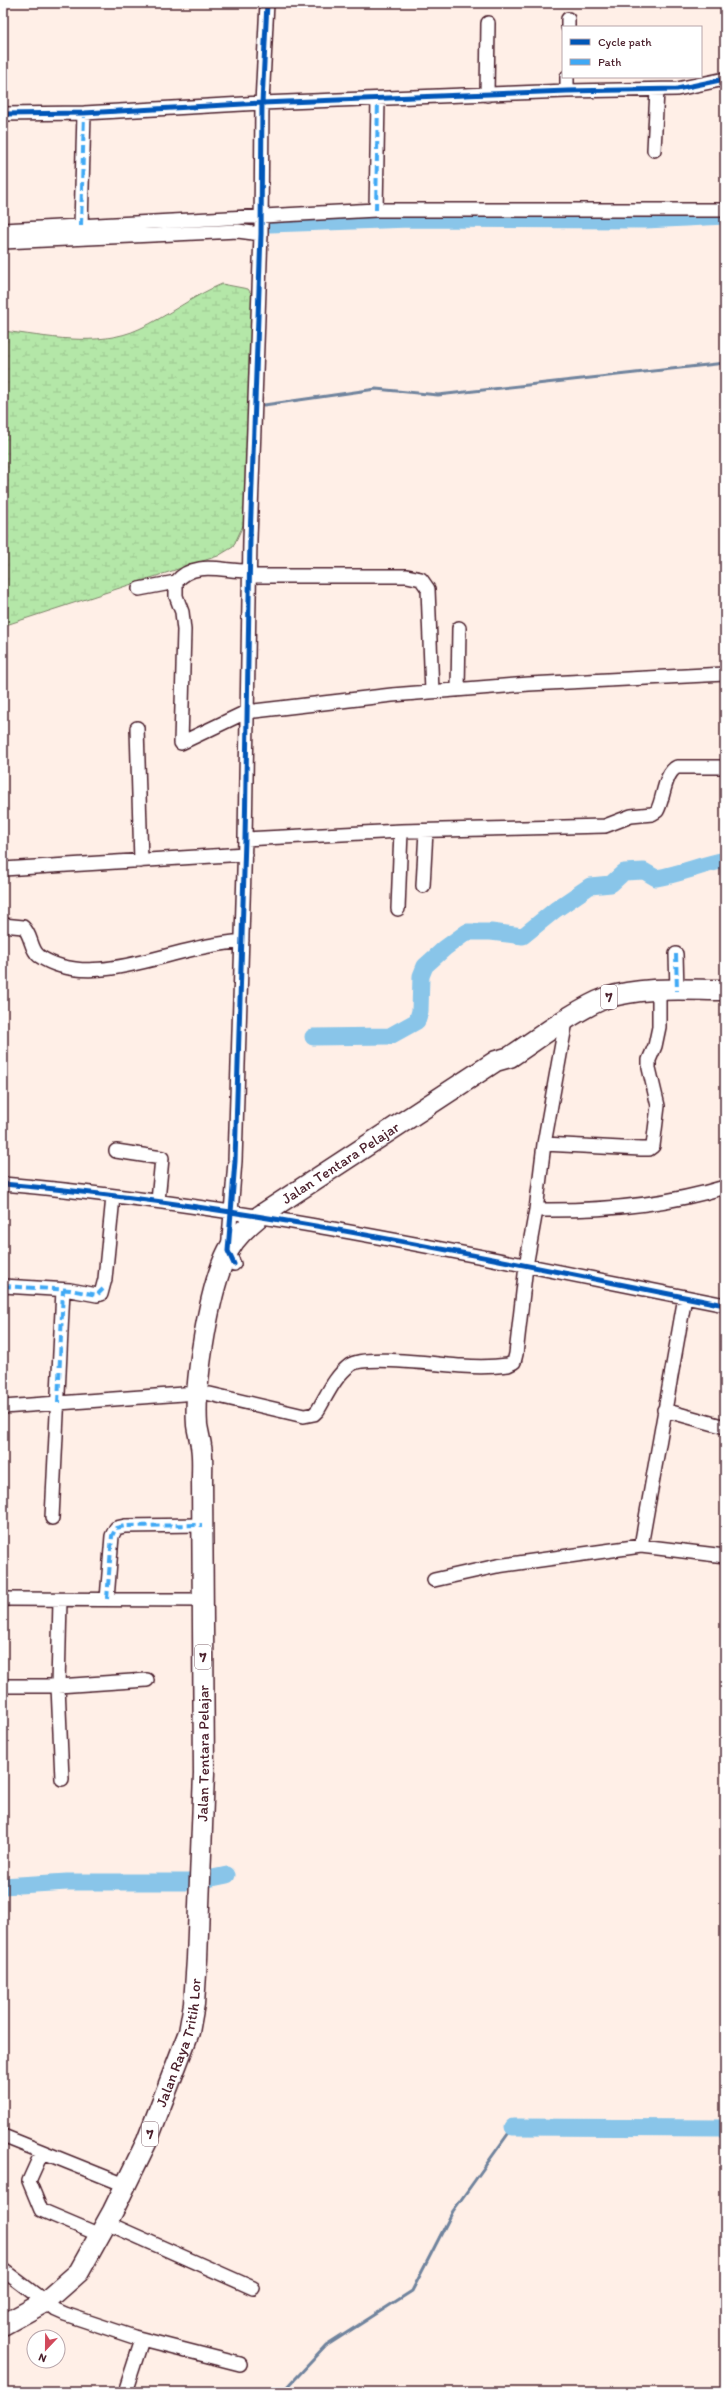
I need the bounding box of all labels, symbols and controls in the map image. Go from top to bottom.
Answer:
legend [562,26,702,78]
text: Cycle path [598,35,652,49]
text: Path [598,55,621,69]
road number: 7 [601,985,617,1009]
street label: Jalan Tentara Pelajar [278,1118,403,1208]
road number: 7 [195,1645,211,1669]
street label: Jalan Tentara Pelajar [193,1685,213,1822]
street label: Jalan Raya Tritih Lor [152,1978,205,2109]
road number: 7 [142,2122,158,2146]
north arrow [26,2329,66,2369]
text: N [37,2350,48,2365]

